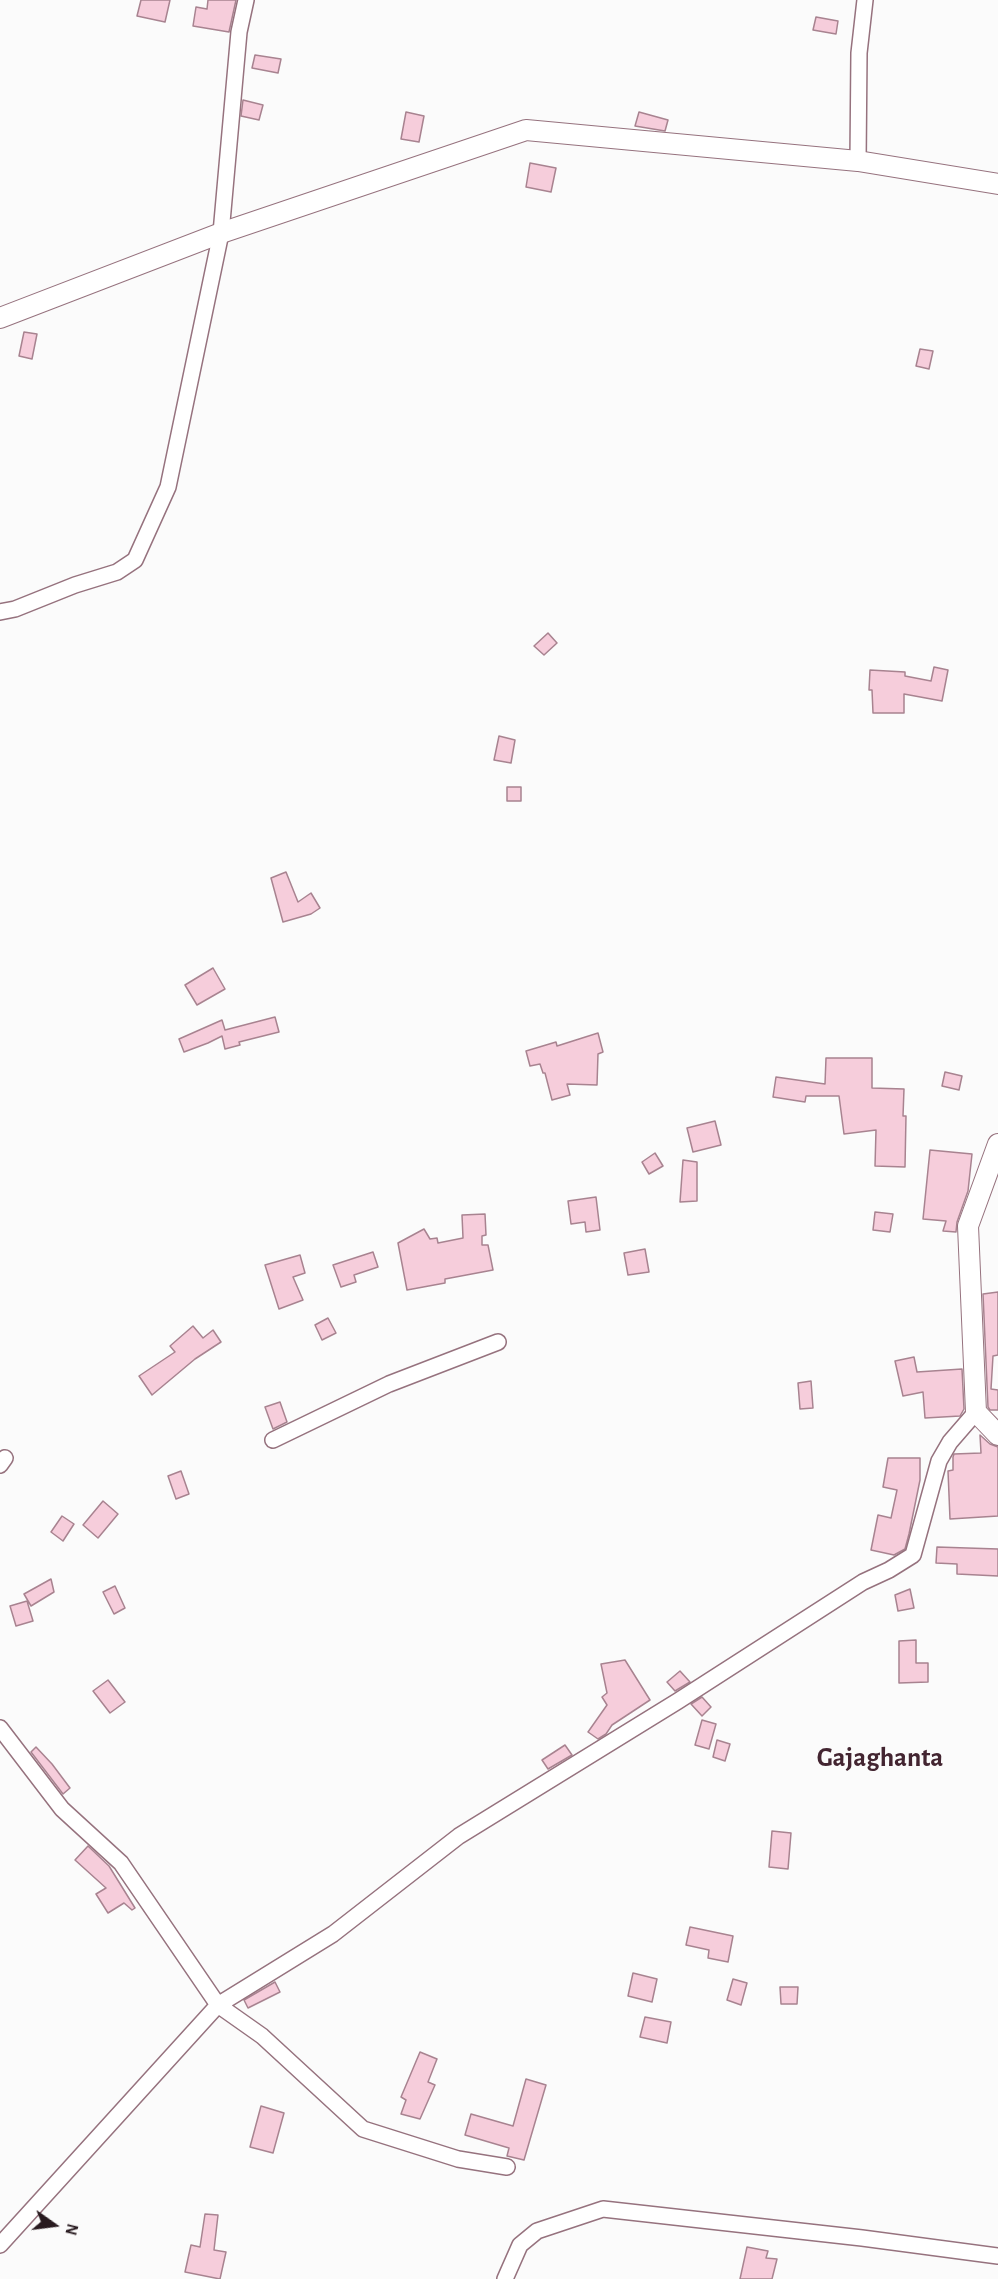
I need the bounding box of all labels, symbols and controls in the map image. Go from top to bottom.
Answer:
district label: Gajaghanta [817,1742,943,1774]
north arrow [24,2195,84,2255]
text: N [62,2222,81,2237]

